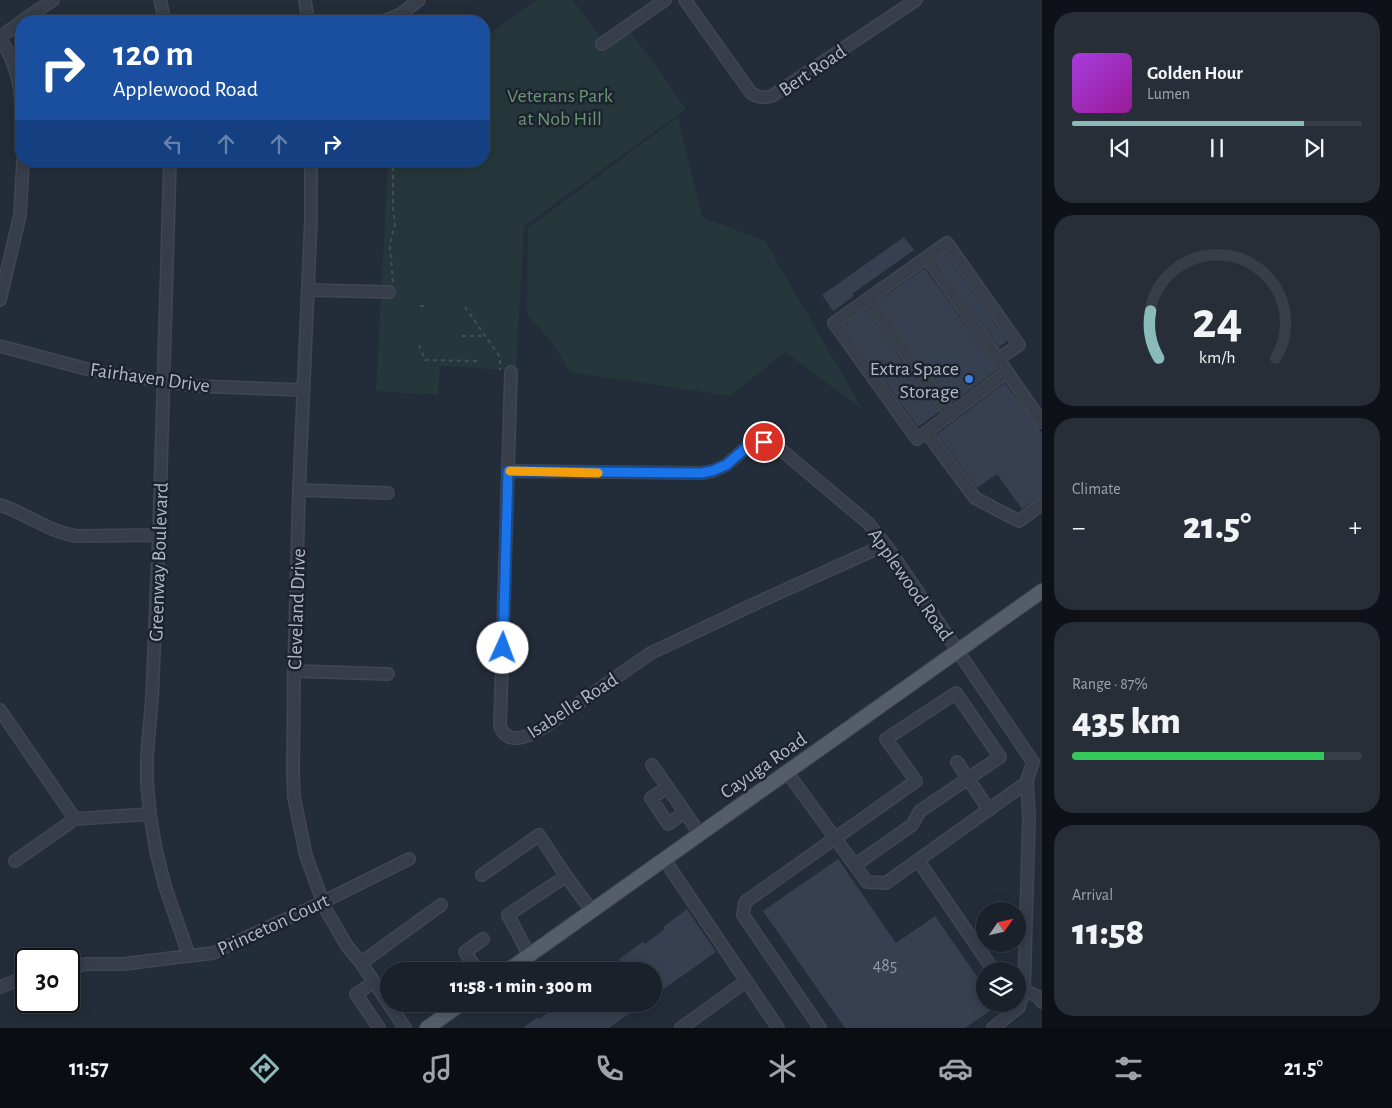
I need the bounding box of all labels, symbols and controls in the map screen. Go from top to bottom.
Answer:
icon: right [30,35,95,100]
text: 120 m [113,37,194,72]
street label: Bert Road [776,41,850,100]
text: Golden Hour [1147,64,1243,83]
text: Applewood Road [113,78,258,100]
park label: Veterans Park at Nob Hill [507,86,613,129]
text: Lumen [1147,86,1190,102]
icon: left [159,130,187,158]
icon: ahead [212,130,240,158]
icon: ahead [265,130,293,158]
icon: right [318,130,346,158]
icon: previous [1106,134,1134,162]
icon: pause [1203,134,1231,162]
icon: next [1300,134,1328,162]
text: 24 [1192,295,1242,347]
text: km/h [1199,349,1235,367]
place label: Extra Space Storage [870,359,959,402]
street label: Fairhaven Drive [89,360,211,396]
marker: Extra Space Storage [963,373,975,385]
pin [743,421,785,463]
icon: arrive [750,428,778,456]
text: Climate [1072,481,1121,497]
street label: Greenway Boulevard [146,482,172,642]
text: 21.5° [1183,508,1251,546]
text: − [1072,514,1085,542]
text: + [1349,514,1362,542]
street label: Applewood Road [864,525,956,644]
street label: Cleveland Drive [285,548,309,670]
position arrow [476,621,528,673]
street label: Isabelle Road [524,669,621,742]
text: Range · 87% [1072,676,1148,692]
text: 435 km [1072,703,1181,741]
street label: Cayuga Road [717,729,810,803]
text: Arrival [1072,887,1113,903]
street label: Princeton Court [215,890,333,959]
north arrow [976,902,1026,952]
map controls [976,902,1026,1012]
text: 11:58 [1072,914,1144,952]
speed limit sign: 30 [15,948,80,1013]
house number: 485 [873,957,897,975]
button: layers [976,962,1026,1012]
text: 11:58 · 1 min · 300 m [450,977,592,996]
icon: directions [247,1051,282,1086]
icon: music [420,1051,455,1086]
icon: phone [592,1051,627,1086]
icon: climate [765,1051,800,1086]
icon: car [938,1051,973,1086]
icon: filters [1111,1051,1146,1086]
text: 11:57 [69,1057,109,1079]
text: 21.5° [1284,1057,1323,1079]

